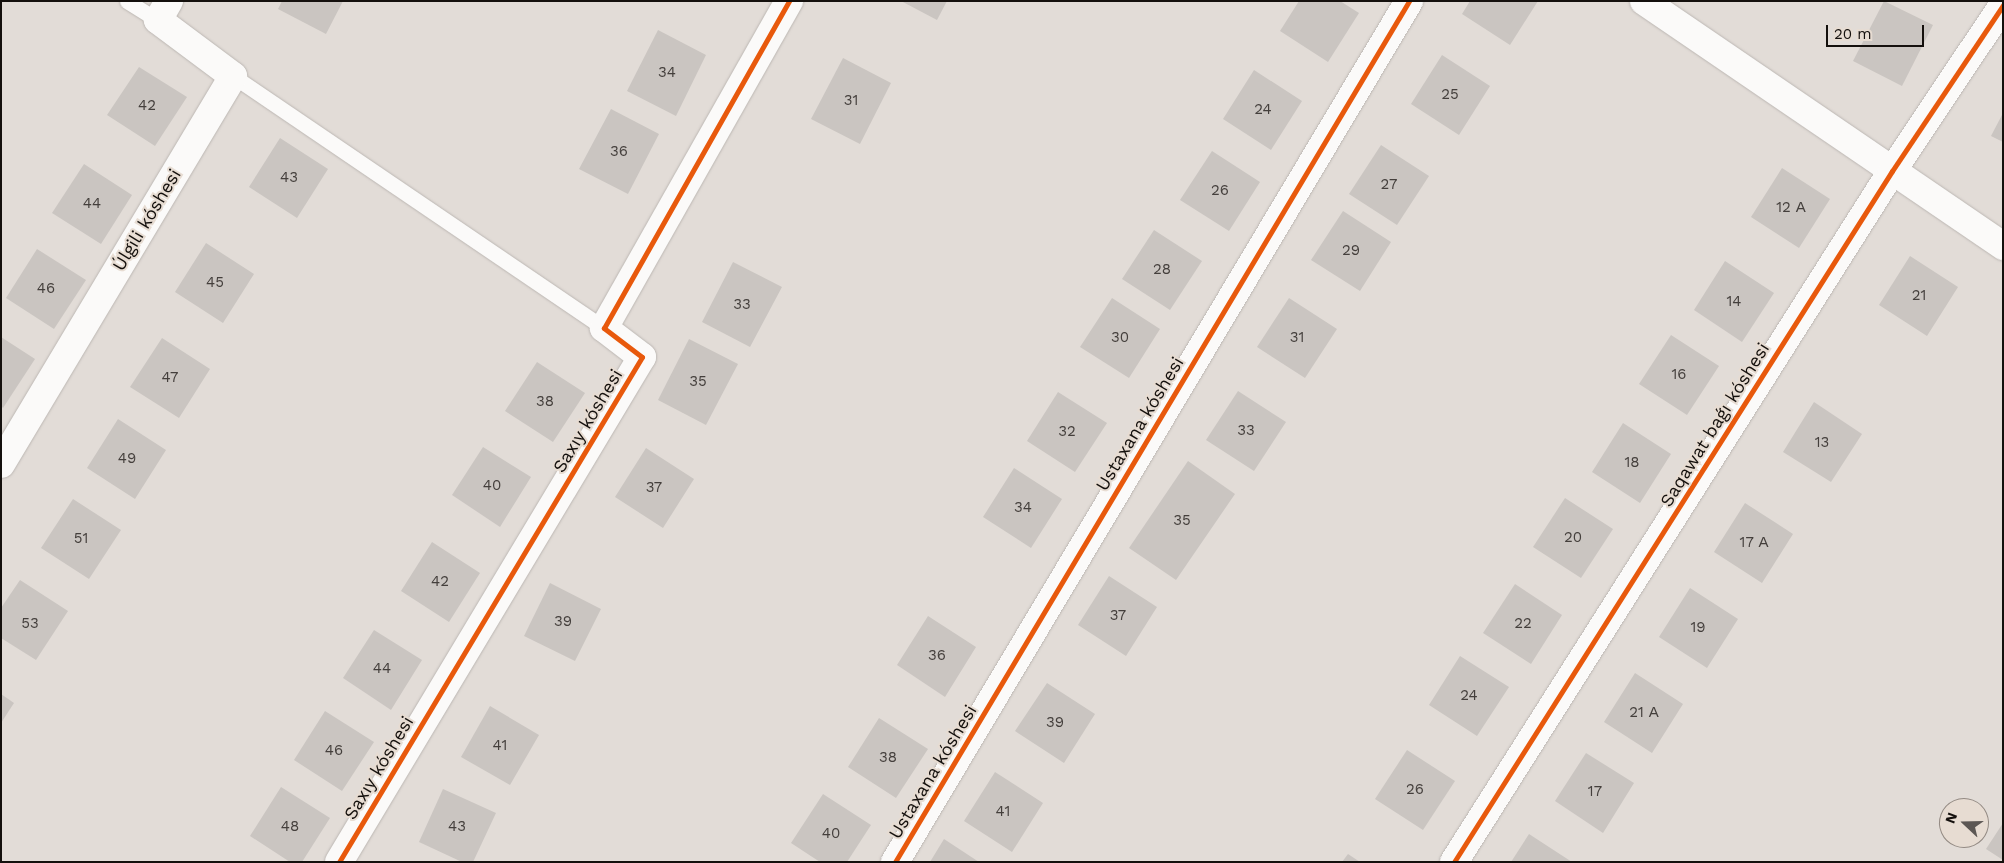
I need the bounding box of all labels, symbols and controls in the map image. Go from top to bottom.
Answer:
scale bar [1829,15,1926,47]
text: 20 m [1834,25,1872,43]
house number: 34 [658,64,676,82]
house number: 25 [1441,86,1459,104]
house number: 31 [844,92,858,110]
house number: 42 [138,97,156,115]
house number: 24 [1254,101,1272,119]
house number: 36 [610,143,628,161]
street label: Úlgili kóshesi [108,165,186,275]
house number: 43 [280,169,298,187]
house number: 27 [1381,176,1397,194]
house number: 26 [1211,182,1229,200]
house number: 44 [83,195,101,213]
house number: 12 А [1776,199,1806,217]
house number: 29 [1342,242,1360,260]
house number: 28 [1153,261,1171,279]
house number: 45 [206,274,224,292]
house number: 46 [37,280,55,298]
house number: 21 [1912,287,1926,305]
house number: 14 [1726,293,1742,311]
house number: 33 [733,296,751,314]
house number: 30 [1111,329,1129,347]
house number: 31 [1290,329,1304,347]
street label: Saqawat baǵı kóshesi [1656,339,1774,511]
street label: Ustaxana kóshesi [1091,353,1189,495]
street label: Saxıy kóshesi [549,365,627,477]
house number: 16 [1672,366,1686,384]
house number: 47 [162,369,178,387]
house number: 35 [689,373,707,391]
house number: 38 [536,393,554,411]
house number: 33 [1237,422,1255,440]
house number: 32 [1058,423,1076,441]
house number: 13 [1815,434,1829,452]
house number: 49 [118,450,136,468]
house number: 18 [1624,454,1640,472]
house number: 40 [483,477,501,495]
house number: 37 [646,479,662,497]
house number: 34 [1014,499,1032,517]
house number: 35 [1173,512,1191,530]
house number: 20 [1564,529,1582,547]
house number: 51 [74,530,88,548]
house number: 17 А [1739,534,1769,552]
house number: 42 [431,573,449,591]
house number: 37 [1110,607,1126,625]
house number: 39 [554,613,572,631]
house number: 53 [21,615,39,633]
house number: 22 [1514,615,1532,633]
house number: 19 [1690,619,1706,637]
house number: 36 [928,647,946,665]
house number: 44 [373,660,391,678]
house number: 24 [1460,687,1478,705]
street label: Ustaxana kóshesi [884,701,982,843]
house number: 21 А [1629,704,1659,722]
street label: Saxıy kóshesi [340,712,418,824]
house number: 39 [1046,714,1064,732]
house number: 41 [493,737,507,755]
house number: 46 [325,742,343,760]
house number: 38 [879,749,897,767]
house number: 26 [1406,781,1424,799]
house number: 17 [1588,783,1602,801]
north arrow [1939,798,1989,848]
house number: 41 [996,803,1010,821]
text: N [1942,810,1960,826]
house number: 48 [281,818,299,836]
house number: 43 [448,818,466,836]
house number: 40 [822,825,840,843]

